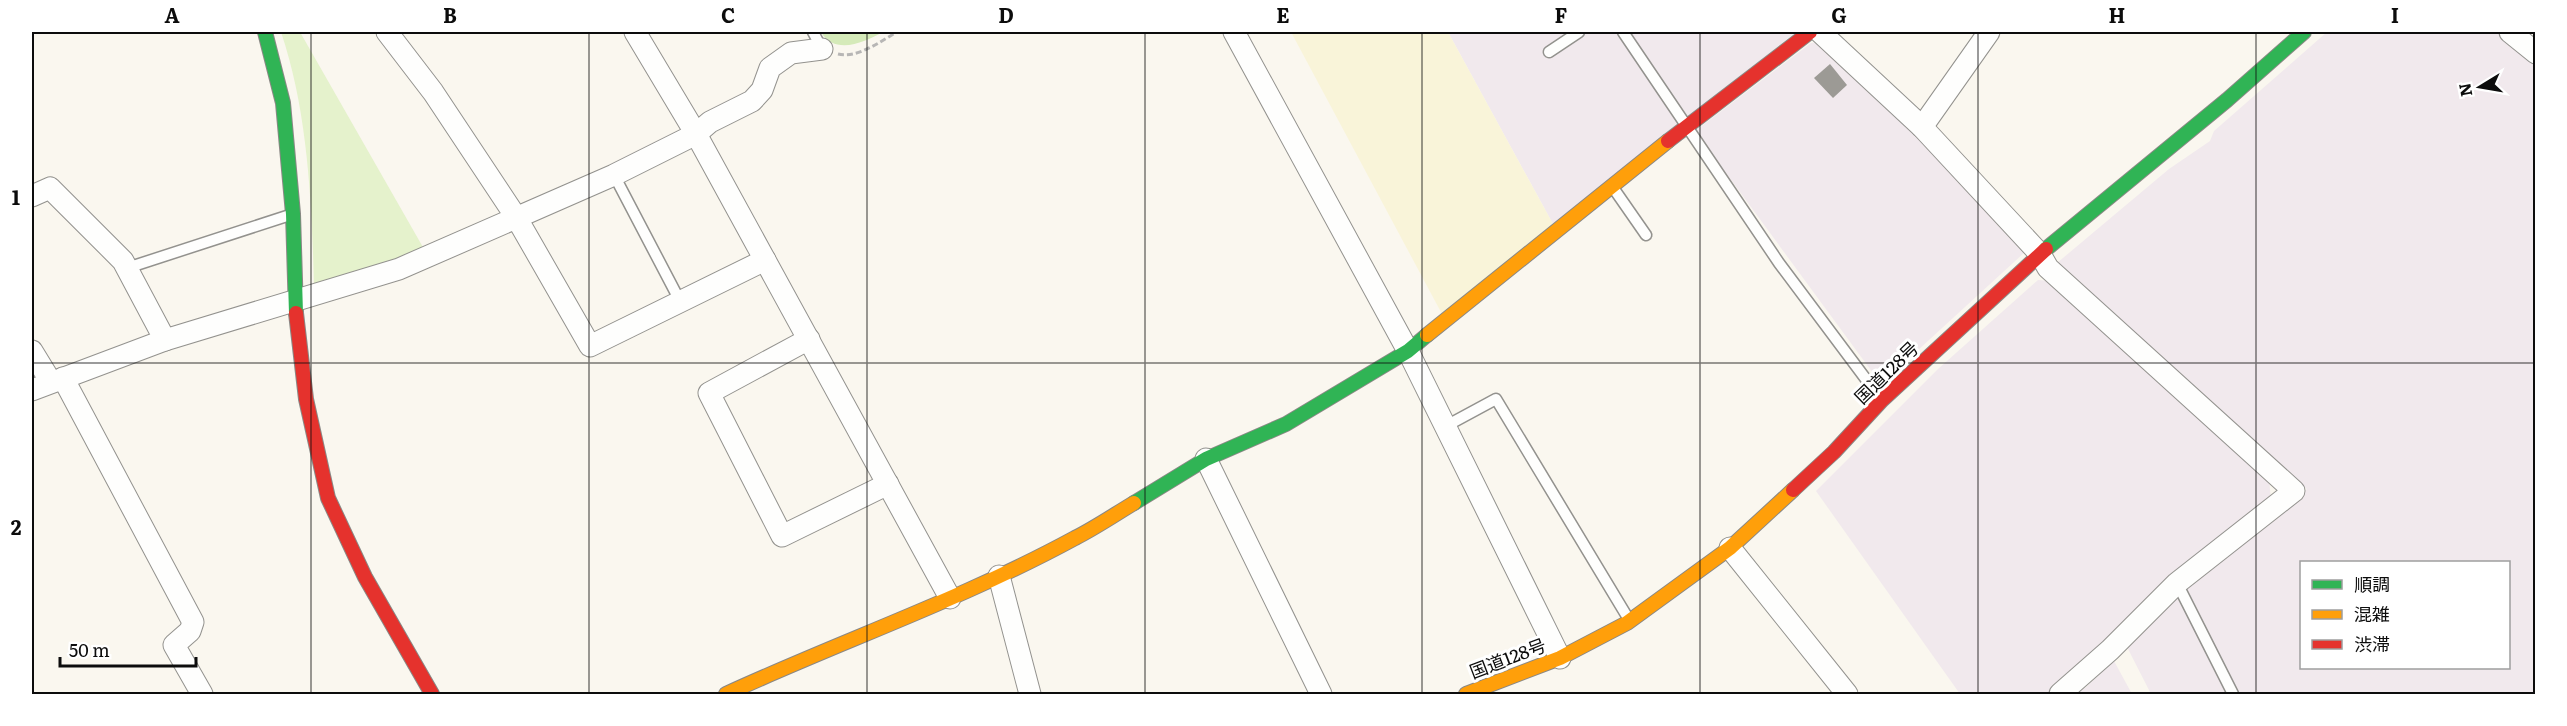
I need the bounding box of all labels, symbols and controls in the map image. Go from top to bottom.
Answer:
text: A [164,0,180,29]
text: B [443,0,457,29]
text: C [721,0,735,29]
text: D [998,0,1014,29]
text: E [1276,0,1290,29]
text: F [1555,0,1568,29]
text: G [1831,0,1847,29]
text: H [2109,0,2125,29]
text: I [2391,0,2399,29]
north arrow [2450,57,2510,117]
text: N [2451,81,2477,99]
text: 1 [12,181,20,211]
street label: 国道128号 [1848,334,1924,410]
text: 2 [11,511,22,541]
legend [2300,561,2510,669]
text: 順調 [2354,570,2390,597]
text: 混雑 [2354,600,2390,627]
scale bar [60,630,196,668]
text: 渋滞 [2354,630,2390,657]
street label: 国道128号 [1465,631,1550,685]
text: 50 m [69,636,110,663]

